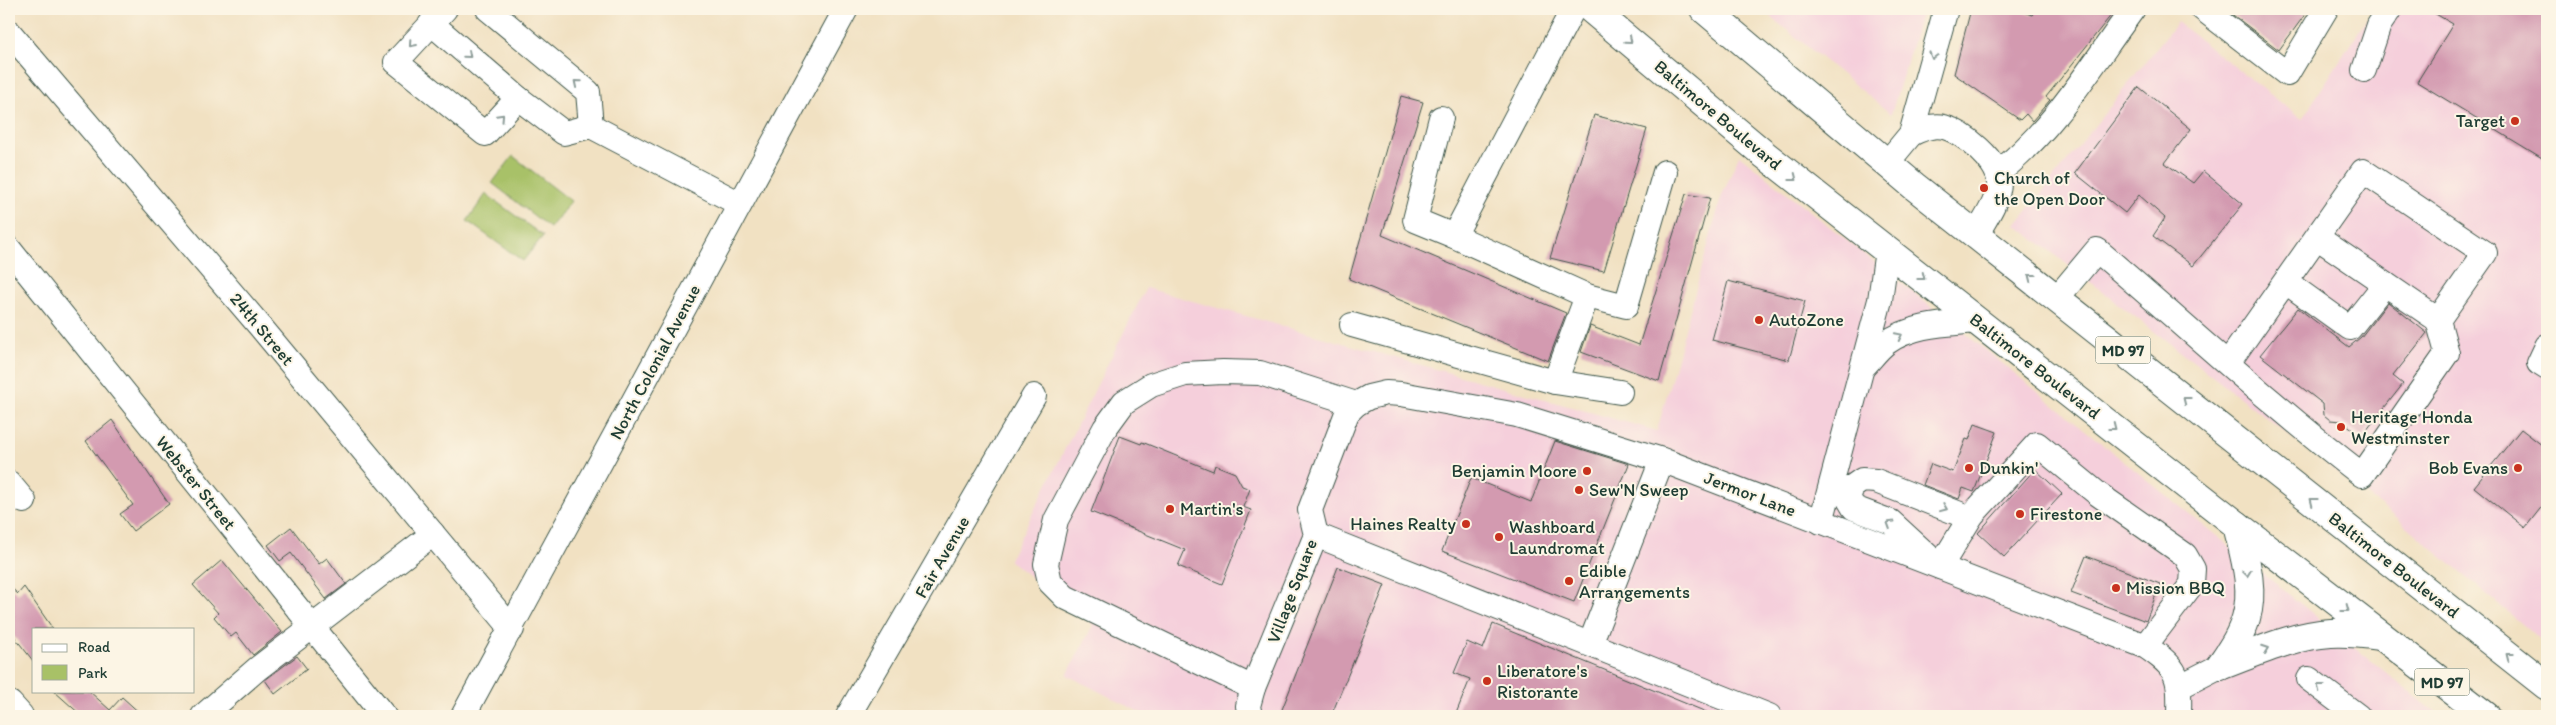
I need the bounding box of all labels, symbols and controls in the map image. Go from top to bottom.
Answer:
one-way arrow [1623,34,1632,43]
one-way arrow [409,39,418,48]
one-way arrow [462,49,471,58]
one-way arrow [1928,51,1939,60]
street label: Baltimore Boulevard [1650,55,1787,175]
one-way arrow [574,80,583,89]
place label: Target [2456,110,2505,132]
one-way arrow [495,114,504,123]
marker: Target [2509,115,2521,127]
place label: Church of the Open Door [1994,167,2105,210]
one-way arrow [1788,172,1797,181]
marker: Church of the Open Door [1978,182,1990,194]
one-way arrow [1916,272,1925,280]
one-way arrow [2028,275,2037,283]
street label: North Colonial Avenue [605,281,705,443]
street label: 24th Street [225,288,299,370]
street label: Baltimore Boulevard [1965,308,2105,424]
place label: AutoZone [1769,309,1844,331]
marker: AutoZone [1753,314,1765,326]
one-way arrow [1894,332,1903,342]
road number: MD 97 [2096,336,2150,364]
one-way arrow [2182,396,2191,405]
place label: Heritage Honda Westminster [2351,406,2473,449]
marker: Heritage Honda Westminster [2335,421,2347,433]
one-way arrow [2107,422,2116,430]
street label: Webster Street [151,431,241,535]
place label: Dunkin' [1979,457,2038,479]
place label: Bob Evans [2428,457,2508,479]
place label: Benjamin Moore [1451,460,1577,482]
marker: Dunkin' [1963,462,1975,474]
marker: Bob Evans [2512,462,2524,474]
marker: Benjamin Moore [1581,465,1593,477]
street label: Jermor Lane [1701,466,1799,522]
place label: Sew'N Sweep [1589,479,1689,501]
marker: Sew'N Sweep [1573,484,1585,496]
place label: Martin's [1180,498,1244,520]
one-way arrow [2310,498,2319,506]
one-way arrow [1939,502,1948,512]
marker: Martin's [1164,503,1176,515]
place label: Firestone [2030,503,2102,525]
street label: Baltimore Boulevard [2324,507,2464,623]
marker: Firestone [2014,508,2026,520]
street label: Fair Avenue [910,512,974,602]
place label: Haines Realty [1350,513,1457,535]
place label: Washboard Laundromat [1509,516,1605,559]
marker: Haines Realty [1460,518,1472,530]
one-way arrow [1887,520,1896,530]
marker: Washboard Laundromat [1493,531,1505,543]
street label: Village Square [1262,536,1322,646]
place label: Edible Arrangements [1579,560,1690,603]
one-way arrow [2241,569,2252,577]
marker: Edible Arrangements [1563,575,1575,587]
place label: Mission BBQ [2126,577,2225,599]
marker: Mission BBQ [2110,582,2122,594]
one-way arrow [2340,604,2349,612]
legend [32,628,195,692]
text: Road [78,638,111,656]
one-way arrow [2261,645,2270,655]
one-way arrow [2505,653,2515,662]
place label: Liberatore's Ristorante [1497,660,1588,703]
text: Park [78,664,108,682]
road number: MD 97 [2414,669,2470,696]
marker: Liberatore's Ristorante [1481,675,1493,687]
one-way arrow [2317,684,2326,692]

